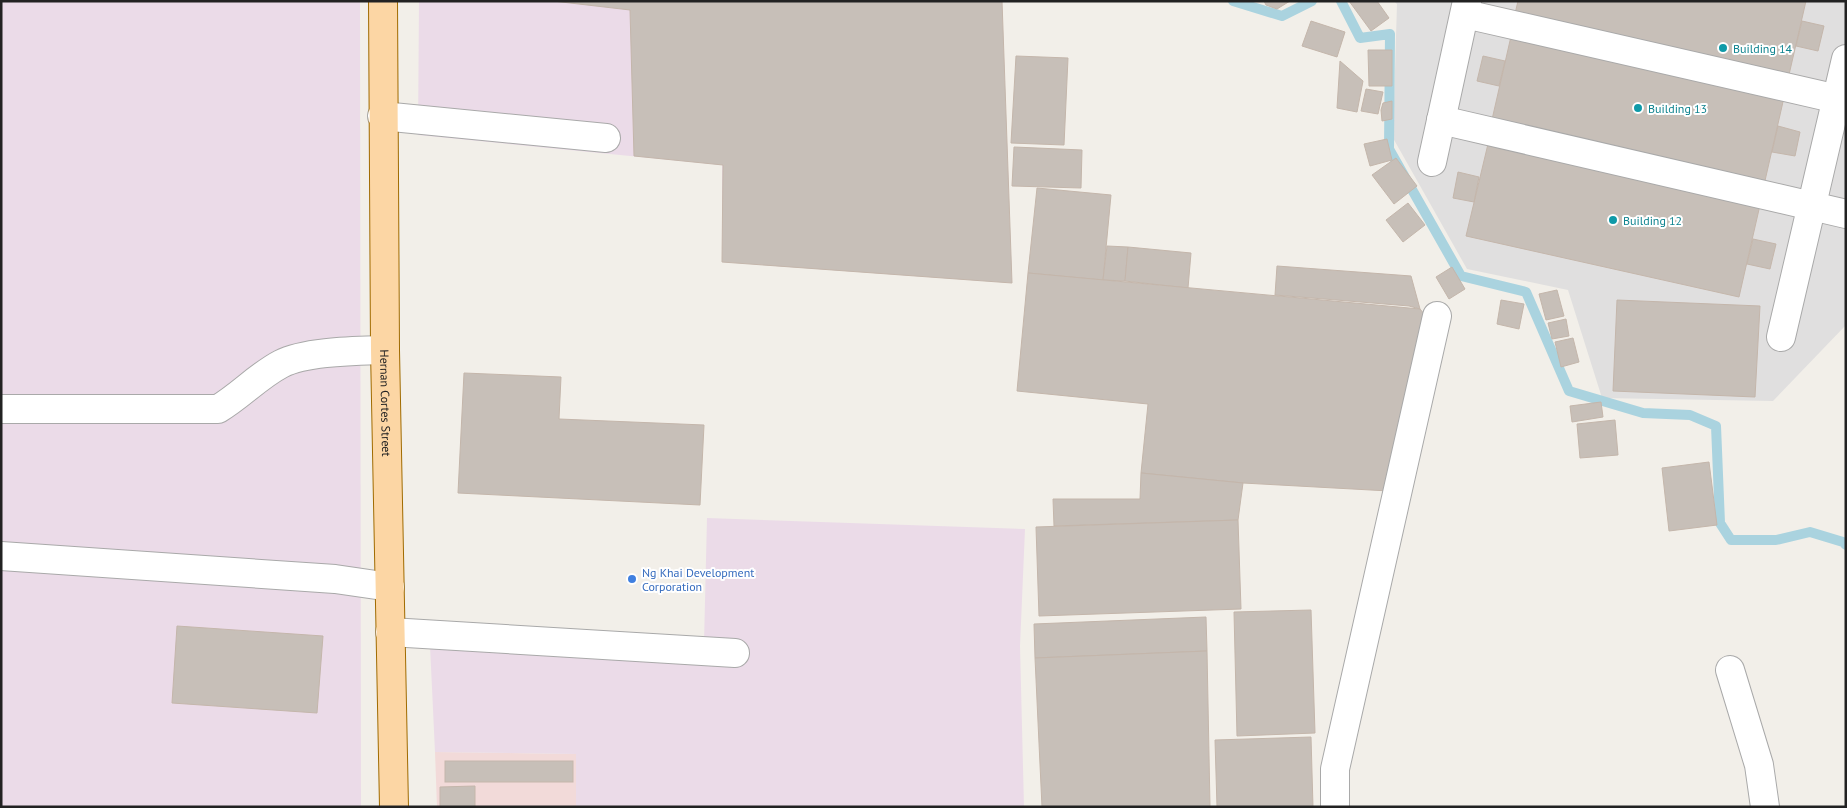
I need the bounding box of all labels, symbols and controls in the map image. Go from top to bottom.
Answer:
place label: Building 14 [1733,41,1793,56]
marker: Building 14 [1717,42,1729,54]
place label: Building 13 [1648,101,1707,116]
marker: Building 13 [1632,102,1644,114]
place label: Building 12 [1623,213,1682,228]
marker: Building 12 [1607,214,1619,226]
street label: Hernan Cortes Street [377,349,395,457]
place label: Ng Khai Development Corporation [642,565,754,594]
marker: Ng Khai Development Corporation [626,573,638,585]

